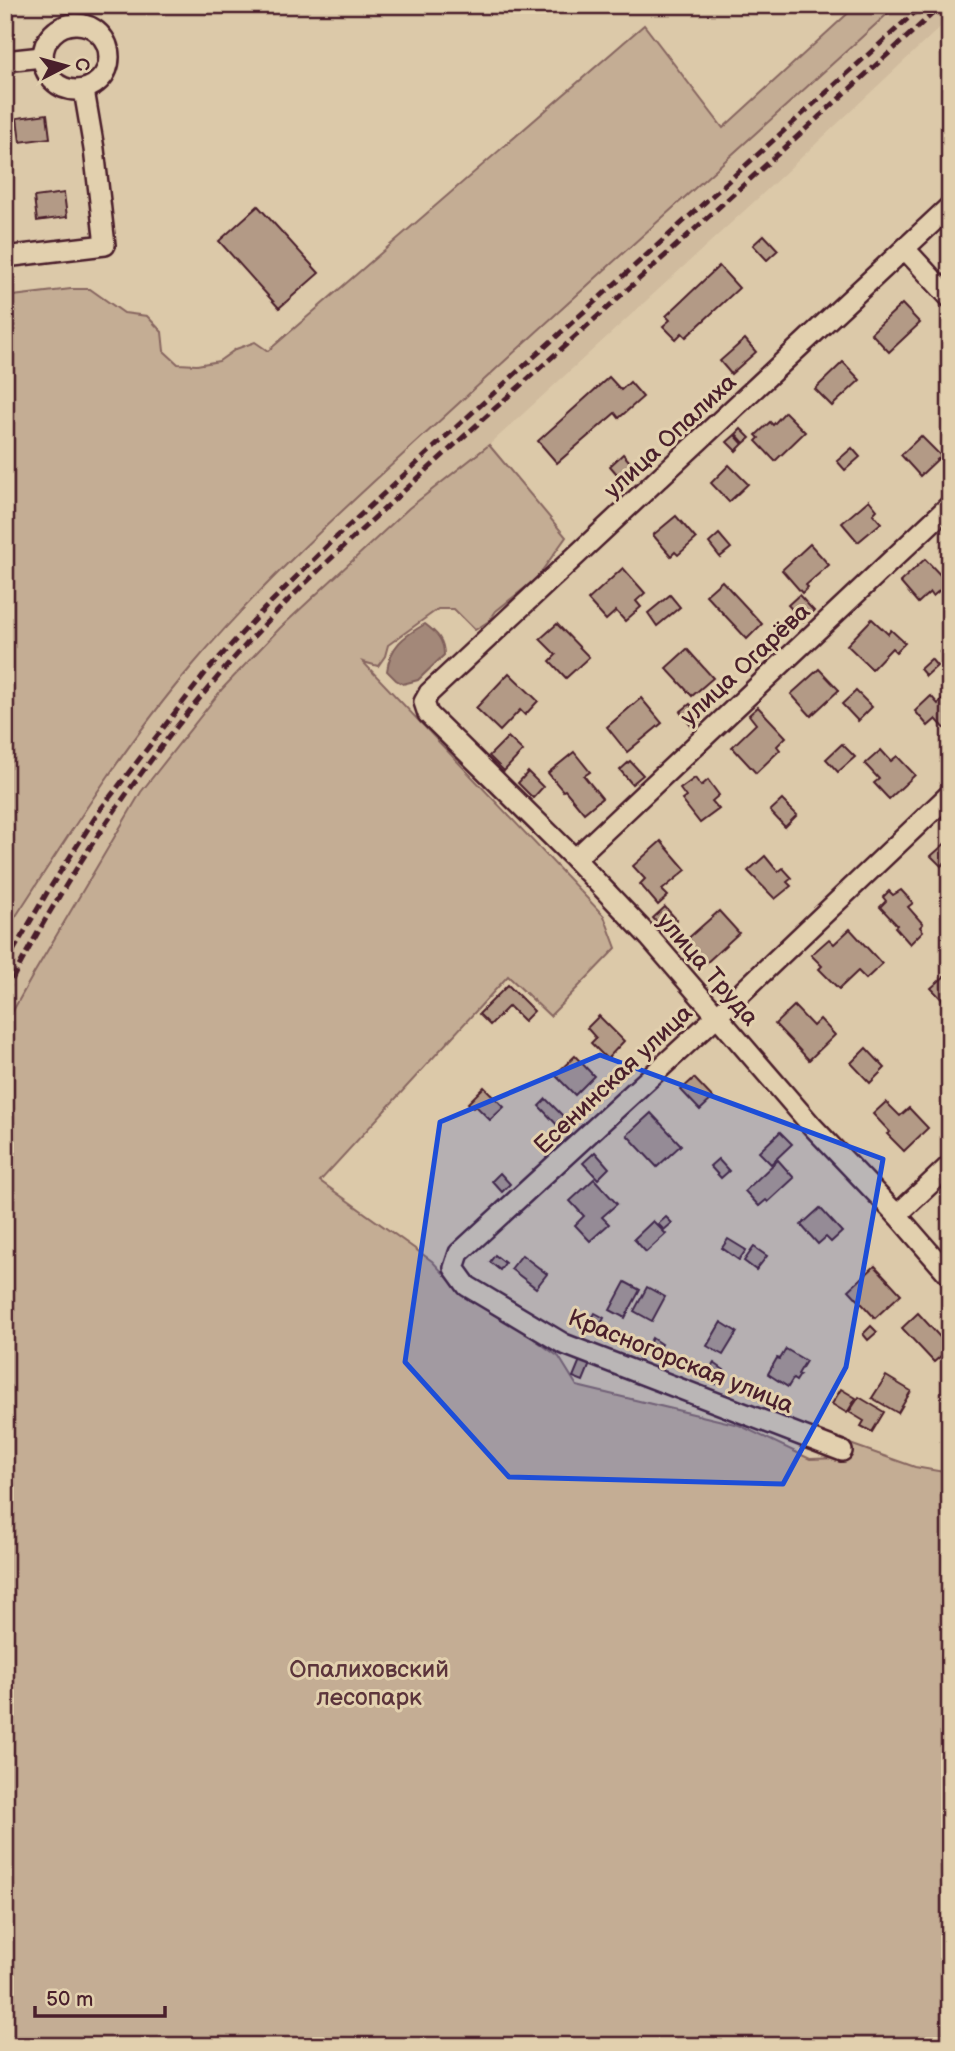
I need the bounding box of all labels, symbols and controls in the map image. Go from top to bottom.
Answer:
north arrow [32,32,102,102]
text: С [69,57,94,72]
street label: улица Опалиха [598,368,742,505]
street label: улица Огарёва [675,597,816,732]
street label: улица Труда [651,907,765,1032]
street label: Есенинская улица [528,999,699,1160]
street label: Красногорская улица [564,1303,798,1420]
park label: Опалиховский лесопарк [289,1655,449,1712]
scale bar [35,1974,164,2018]
text: 50 m [46,1987,93,2012]

